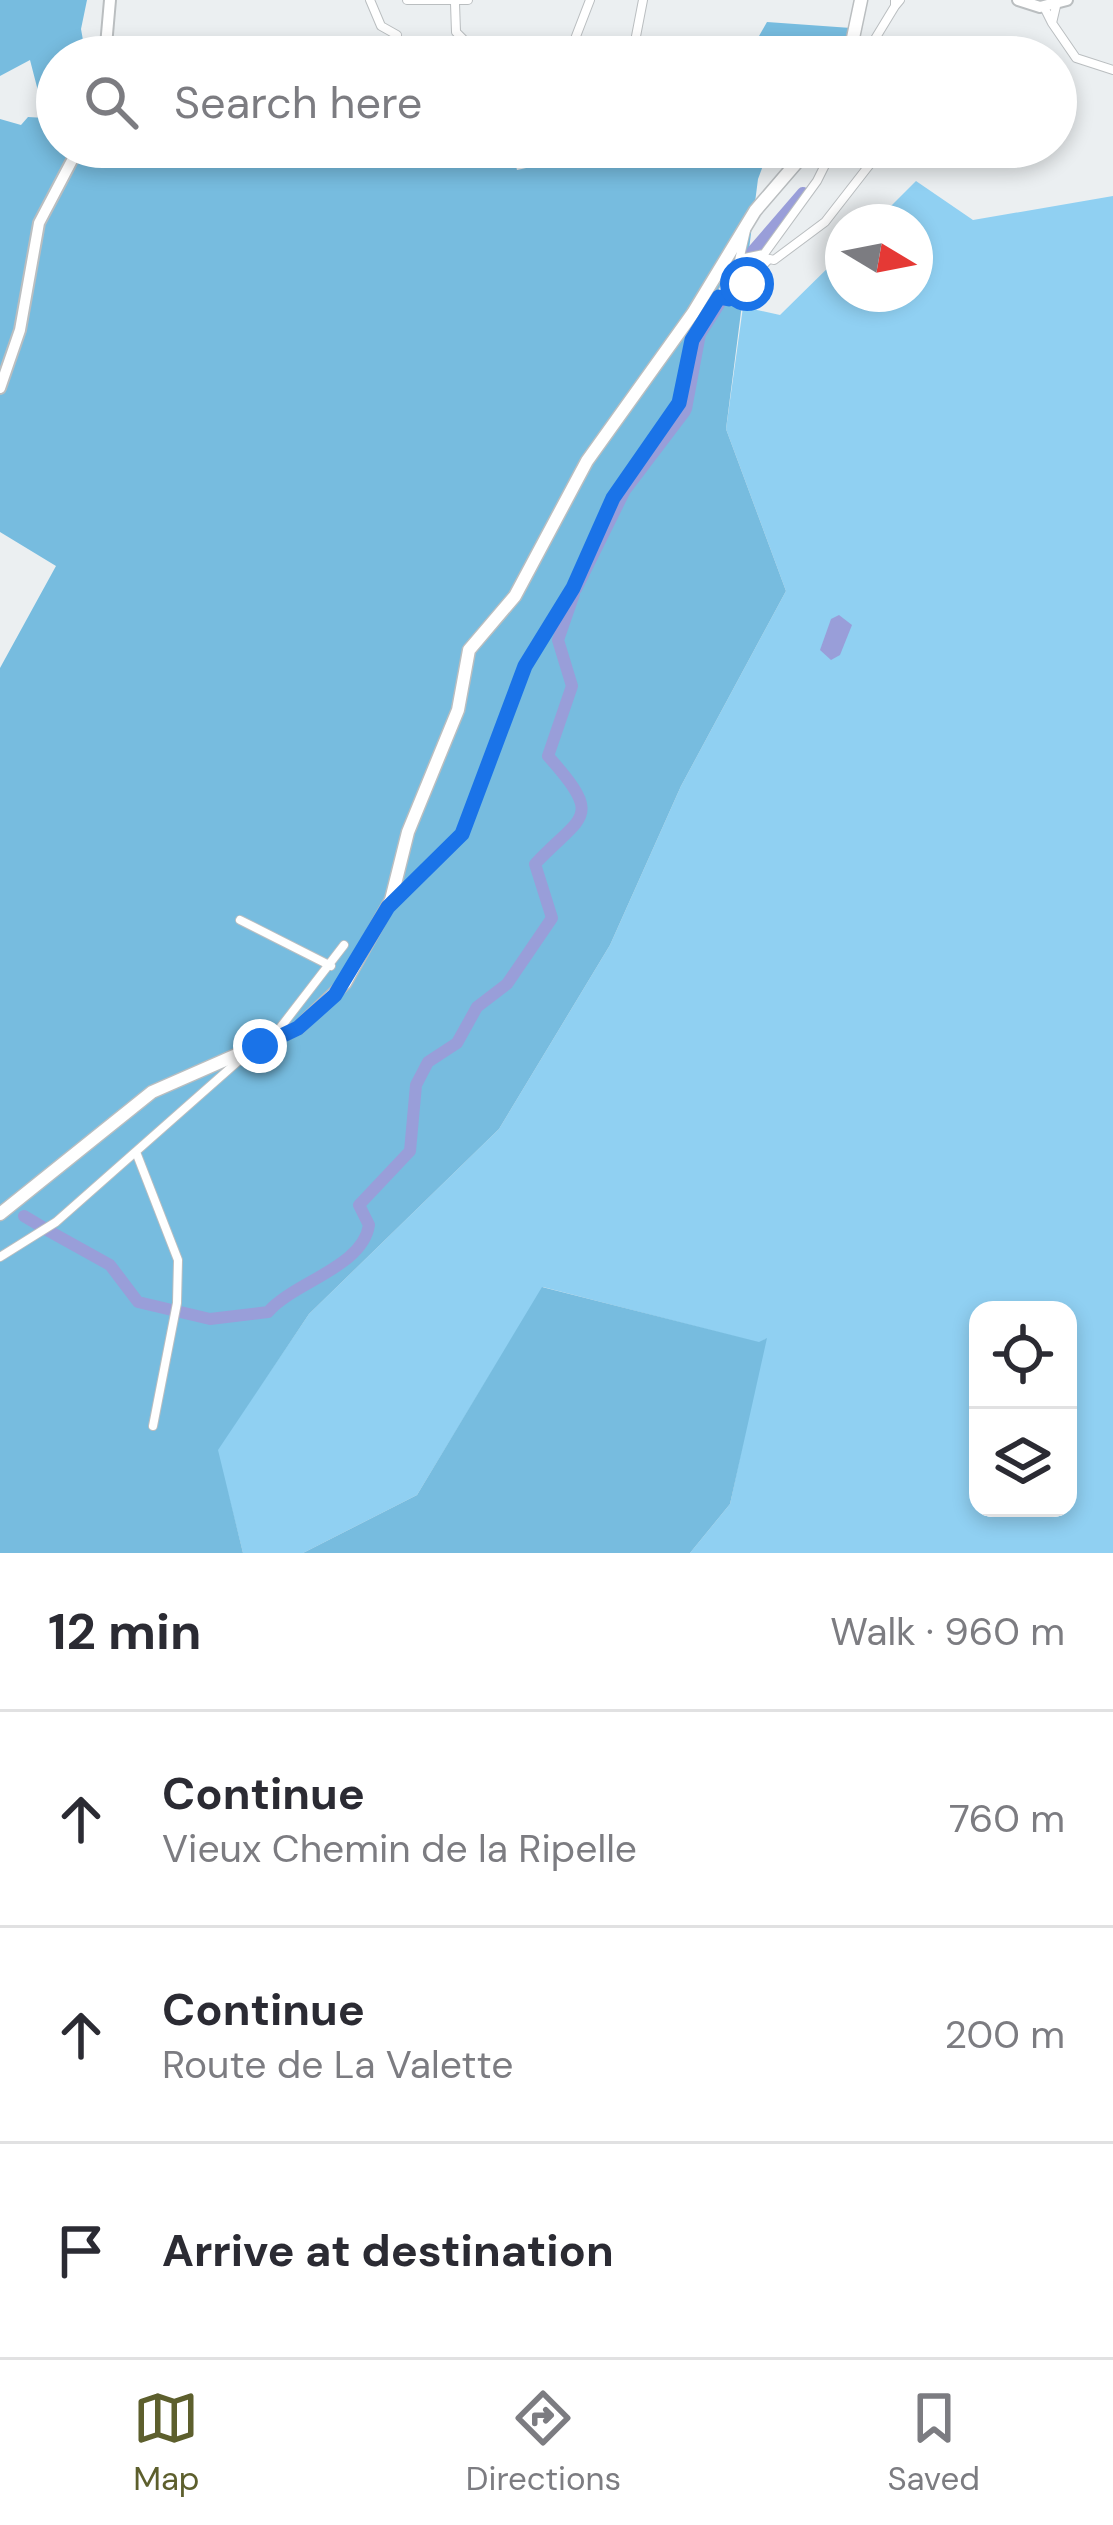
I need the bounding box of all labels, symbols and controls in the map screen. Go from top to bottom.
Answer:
search box [36,36,1077,168]
icon: search [78,69,144,135]
text: Search here [174,73,422,132]
north arrow [825,204,933,312]
route start [720,257,774,311]
route end [233,1019,287,1073]
map controls [969,1301,1077,1517]
button: locate [969,1301,1077,1409]
button: layers [969,1409,1077,1517]
text: 12 min [48,1598,201,1665]
text: Walk · 960 m [830,1606,1065,1657]
text: Continue [162,1764,365,1823]
icon: ahead [48,1786,114,1852]
text: 760 m [949,1793,1065,1844]
text: Vieux Chemin de la Ripelle [162,1823,637,1874]
text: Continue [162,1980,365,2039]
icon: ahead [48,2002,114,2068]
text: 200 m [944,2009,1065,2060]
text: Route de La Valette [162,2039,513,2090]
icon: arrive [48,2218,114,2284]
text: Arrive at destination [162,2221,614,2280]
tab: Map [133,2385,200,2500]
tab: Directions [466,2385,621,2500]
tab: Saved [887,2385,980,2500]

